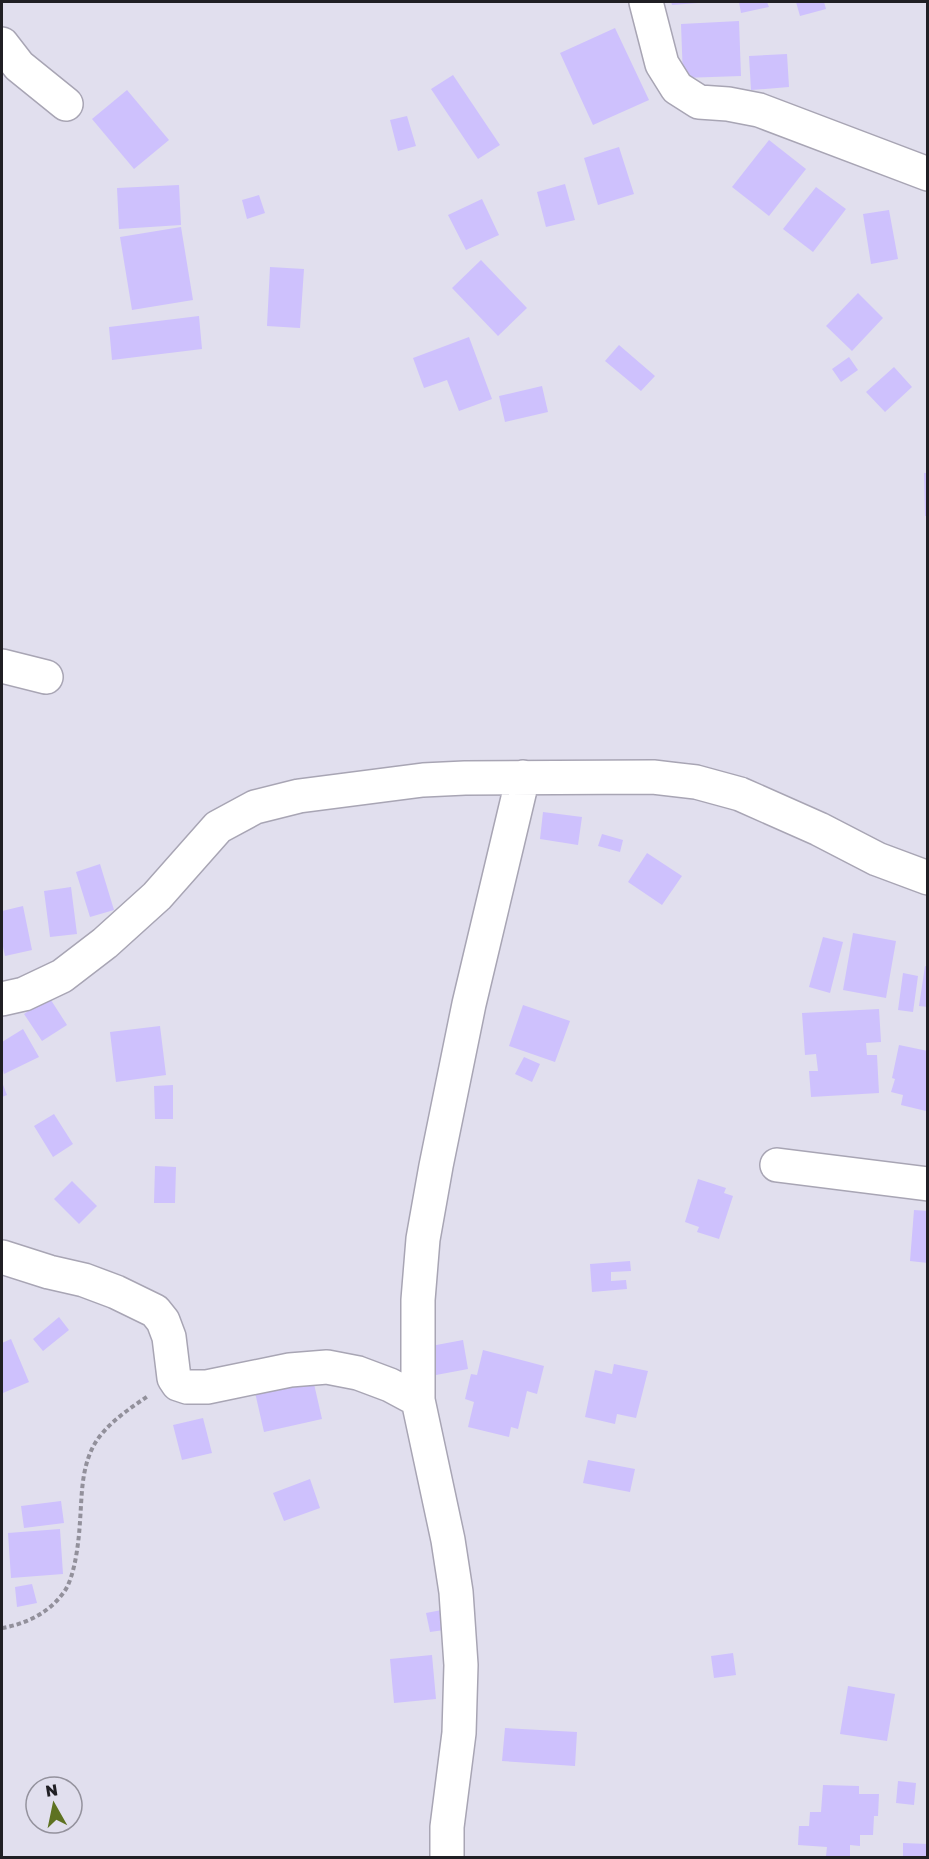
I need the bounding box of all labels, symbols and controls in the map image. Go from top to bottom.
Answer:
north arrow [24,1775,84,1835]
text: N [44,1779,59,1801]

